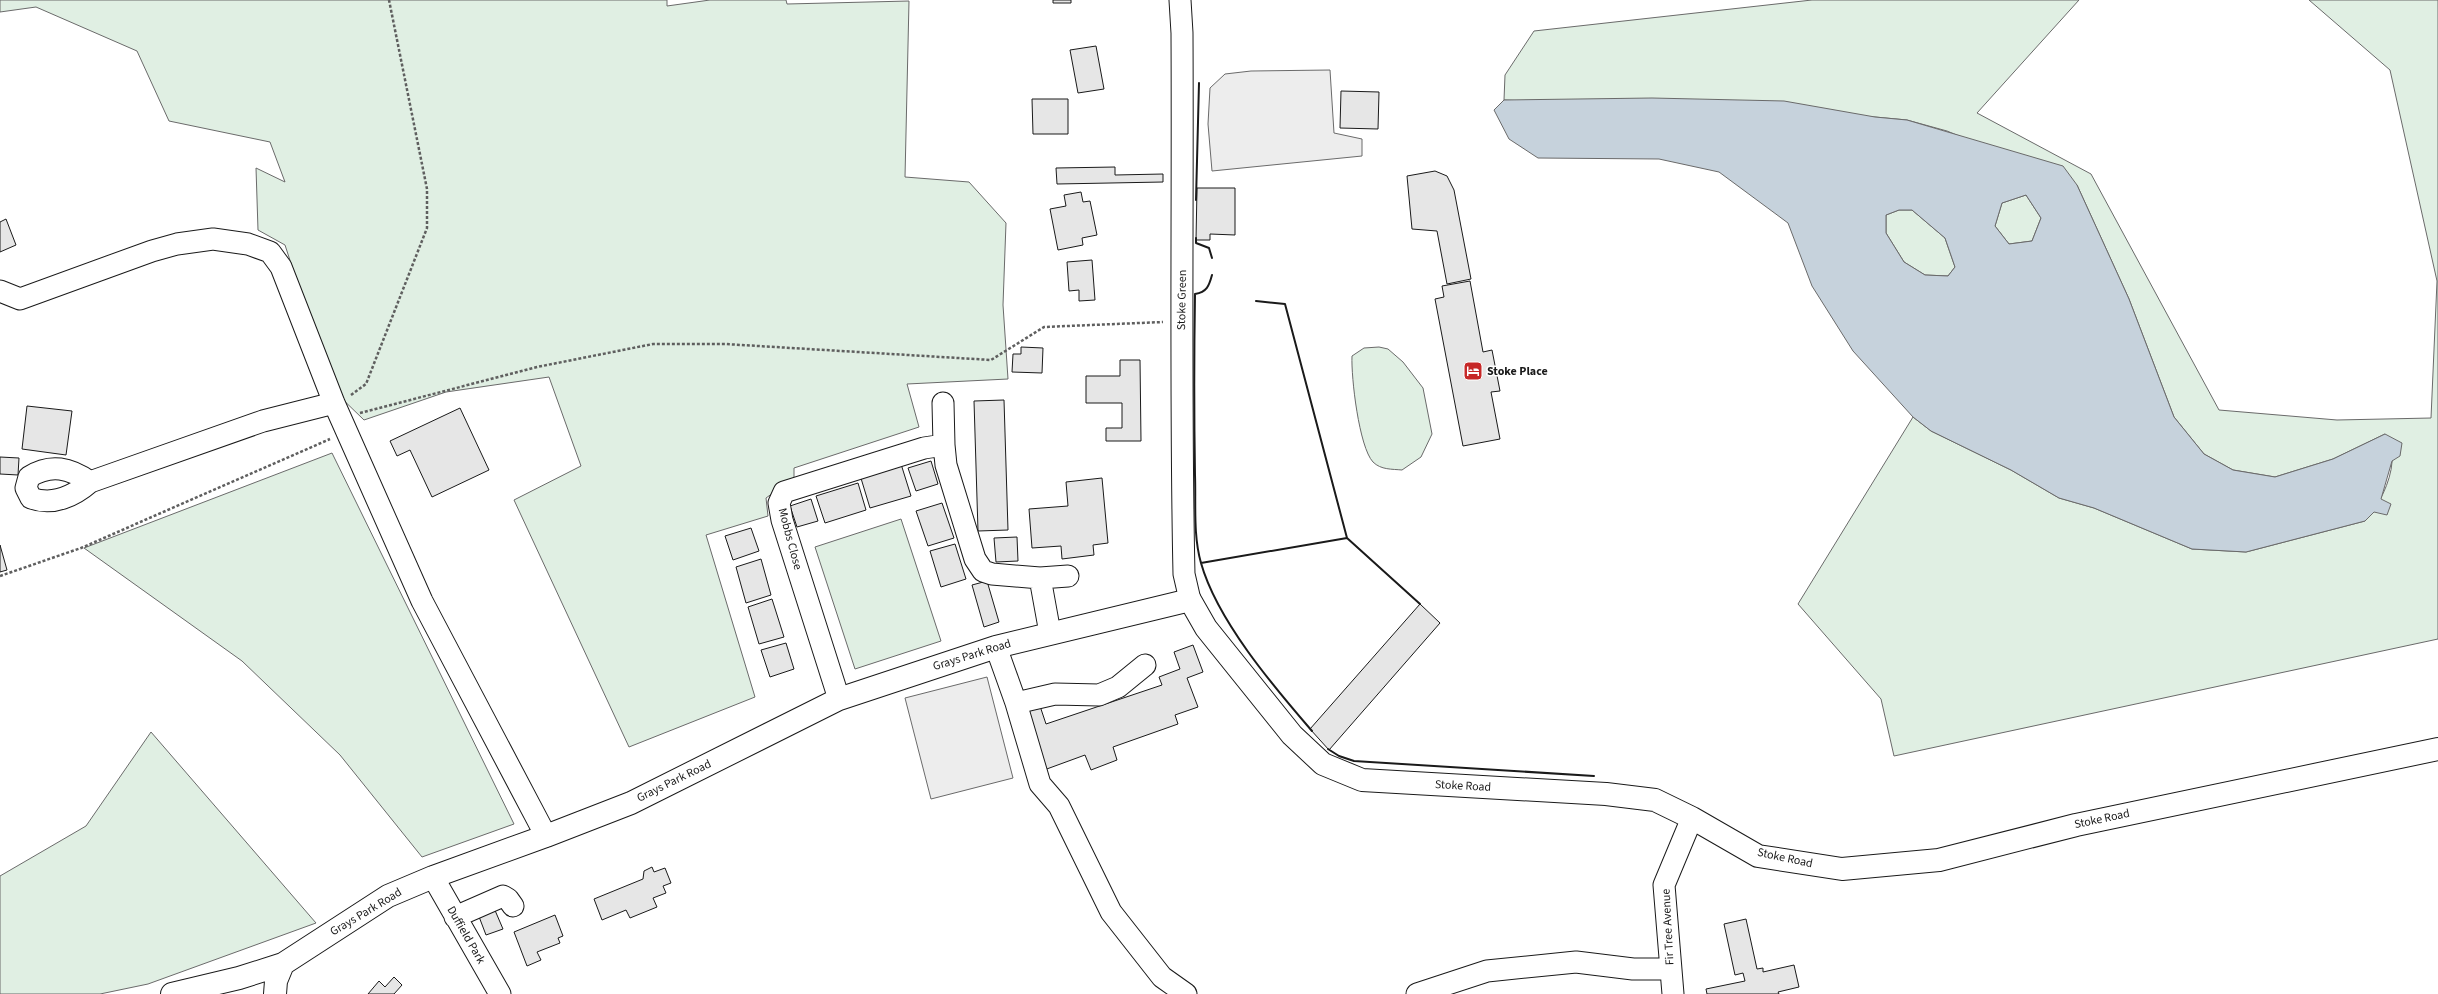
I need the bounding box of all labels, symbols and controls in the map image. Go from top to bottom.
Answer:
street label: Stoke Green [1173,270,1191,330]
hotel icon: Stoke Place [1462,360,1484,382]
place label: Stoke Place [1487,363,1548,380]
street label: Mobbs Close [774,506,806,572]
street label: Grays Park Road [931,635,1013,675]
street label: Grays Park Road [634,756,714,806]
street label: Stoke Road [1434,776,1492,796]
street label: Stoke Road [2073,805,2131,833]
street label: Stoke Road [1756,844,1814,872]
street label: Grays Park Road [327,884,405,940]
street label: Fir Tree Avenue [1658,888,1678,966]
street label: Duffield Park [443,903,489,967]

